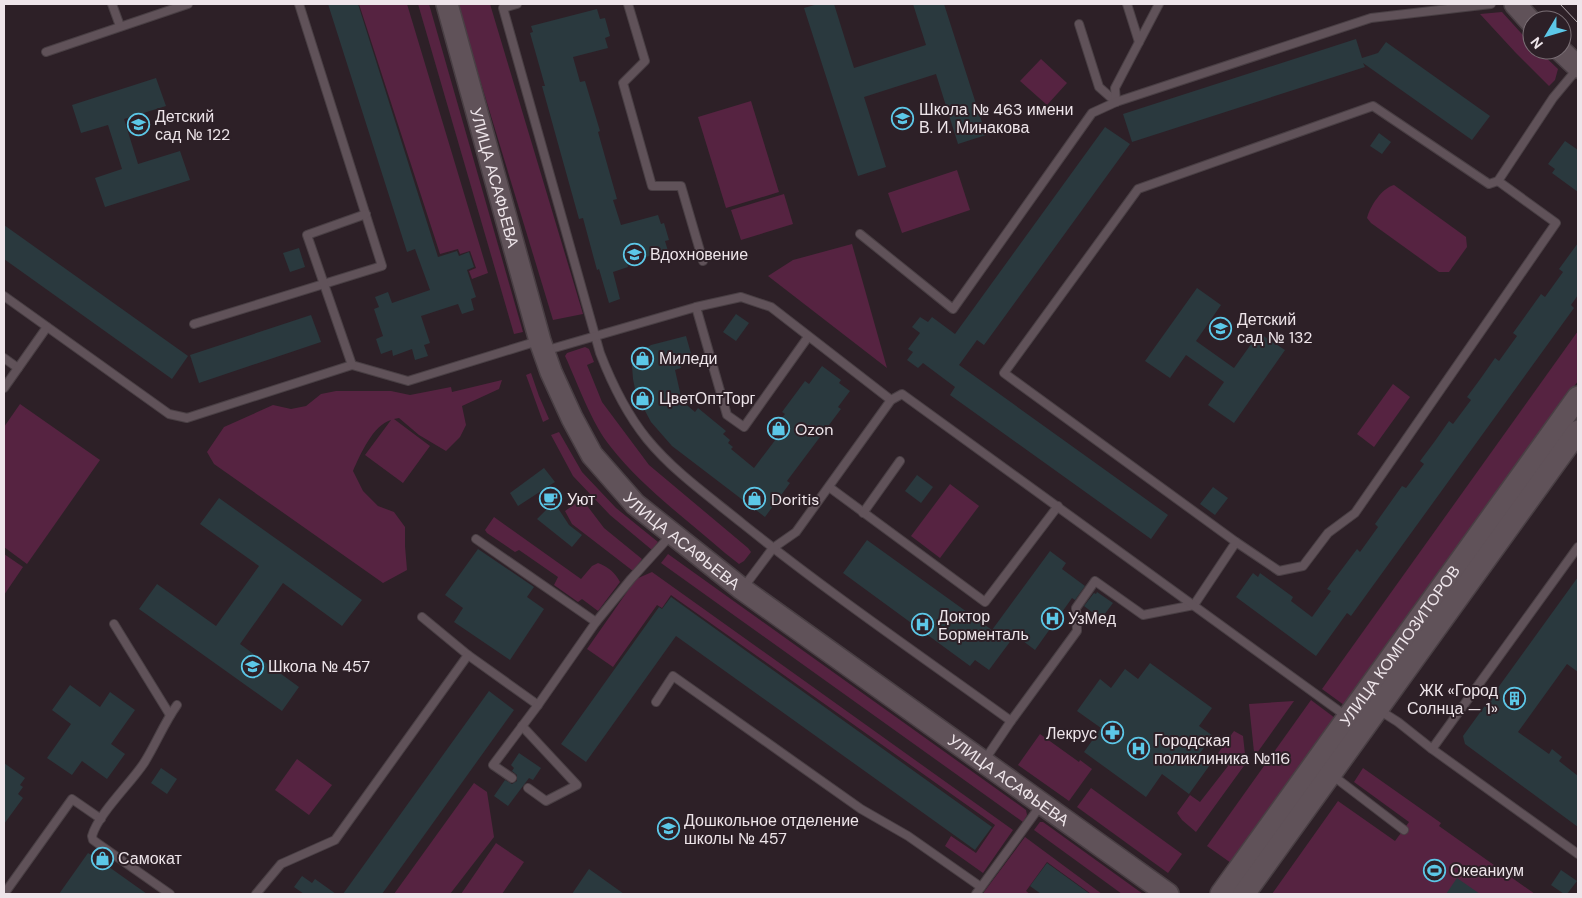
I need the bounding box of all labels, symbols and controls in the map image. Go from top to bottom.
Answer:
north arrow [1522,10,1572,60]
text: N [1527,33,1547,53]
place label: Школа № 463 имени В. И. Минакова [919,99,1073,138]
street label: УЛИЦА АСАФЬЕВА [465,105,524,250]
place label: Детский сад № 122 [155,106,230,145]
school or university icon: Школа № 463 имени В. И. Минакова [891,106,915,130]
school or university icon: Детский сад № 122 [127,113,151,137]
school or university icon: Вдохновение [622,242,646,266]
place label: Вдохновение [650,244,748,265]
place label: Детский сад № 132 [1237,309,1313,348]
school or university icon: Детский сад № 132 [1209,316,1233,340]
shop icon: Миледи [631,346,655,370]
place label: Миледи [659,348,717,369]
shop icon: ЦветОптТорг [631,386,655,410]
place label: ЦветОптТорг [659,388,756,409]
shop icon: Ozon [767,417,791,441]
place label: Ozon [795,419,833,440]
cafe icon: Уют [539,487,563,511]
shop icon: Doritis [743,487,767,511]
street label: УЛИЦА АСАФЬЕВА [619,488,745,595]
place label: Уют [567,489,596,510]
place label: Doritis [771,489,819,510]
street label: УЛИЦА КОМПОЗИТОРОВ [1335,561,1465,730]
place label: Доктор Борменталь [938,606,1029,645]
hospital icon: УзМед [1040,606,1064,630]
place label: УзМед [1068,608,1117,629]
hospital icon: Доктор Борменталь [910,613,934,637]
school or university icon: Школа № 457 [240,654,264,678]
place label: Школа № 457 [268,656,370,677]
place label: ЖК «Город Солнца — 1» [1407,680,1499,719]
building icon: ЖК «Город Солнца — 1» [1502,687,1526,711]
pharmacy icon: Лекрус [1101,721,1125,745]
place label: Лекрус [1046,723,1097,744]
street label: УЛИЦА АСАФЬЕВА [944,730,1073,831]
place label: Городская поликлиника №116 [1154,730,1290,769]
hospital icon: Городская поликлиника №116 [1126,737,1150,761]
place label: Дошкольное отделение школы № 457 [684,810,859,849]
school or university icon: Дошкольное отделение школы № 457 [656,817,680,841]
shop icon: Самокат [90,846,114,870]
place label: Самокат [118,848,182,869]
sports icon: Океаниум [1422,858,1446,882]
place label: Океаниум [1450,860,1524,881]

